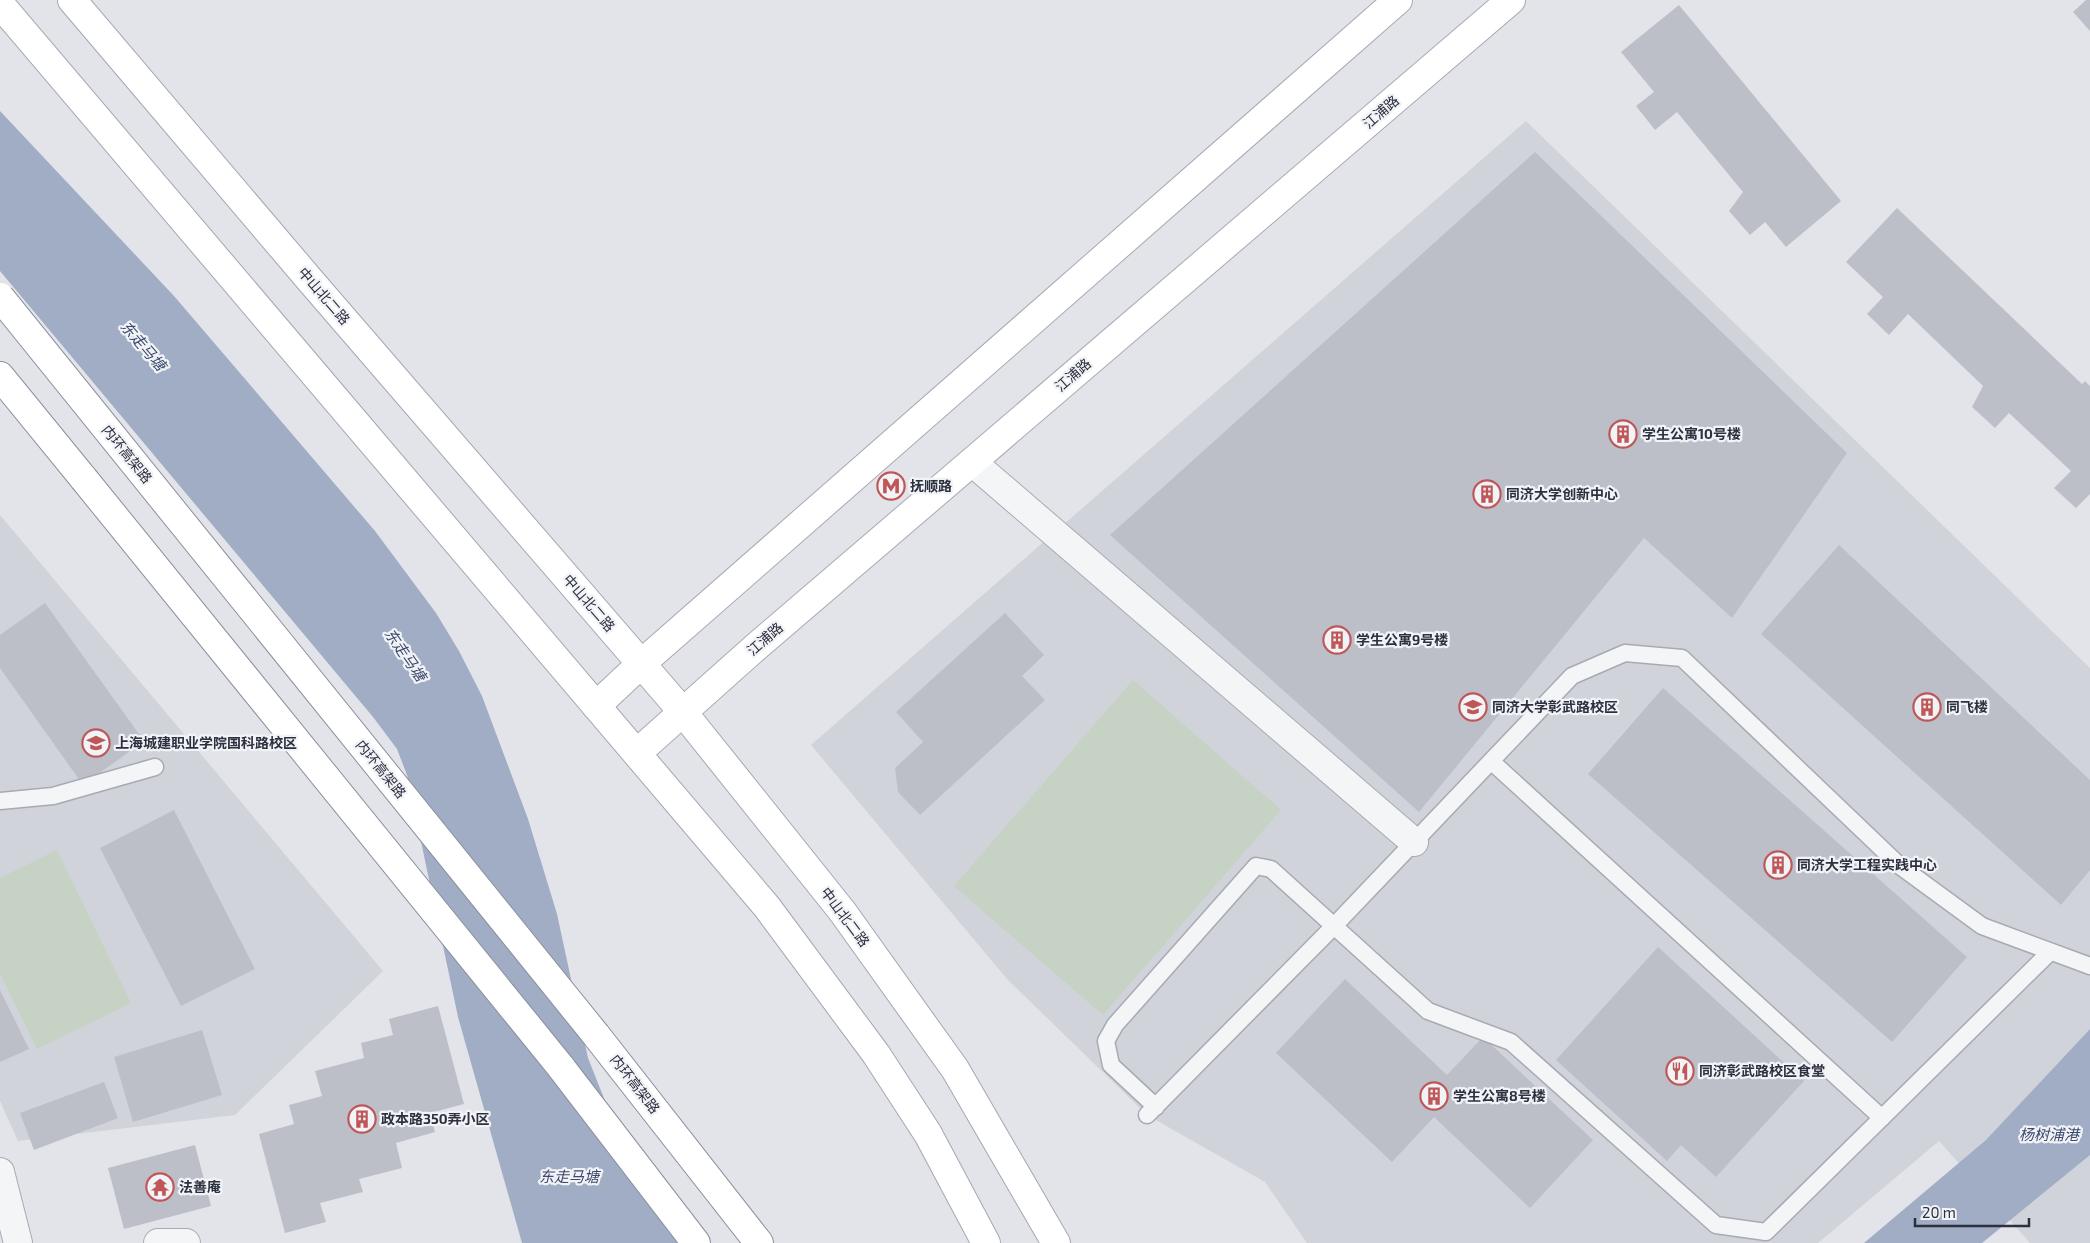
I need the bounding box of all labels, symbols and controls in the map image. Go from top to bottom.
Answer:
street label: 江浦路 [1359,91,1402,132]
street label: 中山北二路 [295,264,354,328]
water label: 东走马塘 [117,317,172,376]
street label: 江浦路 [1051,354,1094,395]
building icon: 学生公寓10号楼 [1608,419,1638,449]
street label: 内环高架路 [99,421,156,486]
place label: 学生公寓10号楼 [1642,425,1741,442]
metro station icon: 抚顺路 [876,471,906,501]
place label: 抚顺路 [910,477,952,494]
building icon: 同济大学创新中心 [1472,479,1502,509]
place label: 同济大学创新中心 [1506,485,1618,502]
street label: 中山北二路 [560,571,619,635]
street label: 江浦路 [743,618,786,659]
water label: 东走马塘 [381,625,432,687]
building icon: 学生公寓9号楼 [1322,625,1352,655]
place label: 学生公寓9号楼 [1356,631,1448,648]
school or university icon: 同济大学彰武路校区 [1458,692,1488,722]
building icon: 同飞楼 [1912,692,1942,722]
place label: 同济大学彰武路校区 [1492,698,1618,715]
place label: 同飞楼 [1946,698,1988,715]
school or university icon: 上海城建职业学院国科路校区 [81,728,111,758]
place label: 上海城建职业学院国科路校区 [115,734,297,751]
street label: 内环高架路 [353,736,410,801]
building icon: 同济大学工程实践中心 [1763,850,1793,880]
place label: 同济大学工程实践中心 [1797,856,1937,873]
street label: 中山北二路 [818,884,873,950]
street label: 内环高架路 [607,1051,664,1117]
restaurant icon: 同济彰武路校区食堂 [1665,1056,1695,1086]
place label: 同济彰武路校区食堂 [1699,1062,1825,1079]
building icon: 学生公寓8号楼 [1419,1081,1449,1111]
place label: 学生公寓8号楼 [1453,1087,1546,1104]
building icon: 政本路350弄小区 [347,1104,377,1134]
place label: 政本路350弄小区 [381,1110,490,1127]
water label: 杨树浦港 [2019,1125,2081,1143]
water label: 东走马塘 [539,1167,602,1185]
temple icon: 法善庵 [145,1172,175,1202]
place label: 法善庵 [179,1178,221,1195]
scale bar [1915,1196,2029,1228]
text: 20 m [1922,1203,1956,1221]

